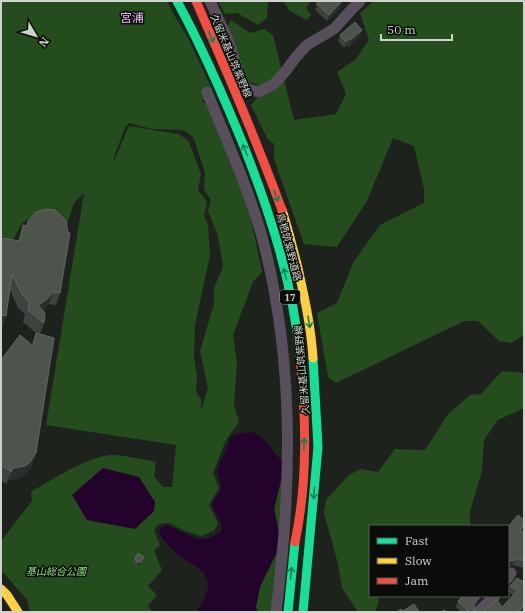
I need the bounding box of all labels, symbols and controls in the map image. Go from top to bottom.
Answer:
district label: 宮浦 [120,10,144,25]
street label: 久留米基山筑紫野線 [207,12,255,100]
north arrow [16,16,56,56]
scale bar [381,16,452,42]
text: 50 m [387,22,416,37]
one-way arrow [208,30,216,42]
text: N [36,34,52,50]
one-way arrow [241,145,248,157]
one-way arrow [273,189,281,201]
street label: 鳥栖筑紫野道路 [274,212,304,282]
one-way arrow [281,267,289,280]
road number: 17 [280,290,300,304]
one-way arrow [305,315,313,328]
street label: 久留米基山筑紫野線 [292,325,312,415]
one-way arrow [300,438,308,451]
one-way arrow [311,486,318,499]
legend [369,525,509,597]
text: Fast [405,533,429,548]
text: Slow [405,553,432,568]
park label: 基山総合公園 [26,565,88,578]
one-way arrow [288,567,295,580]
text: Jam [405,573,429,588]

